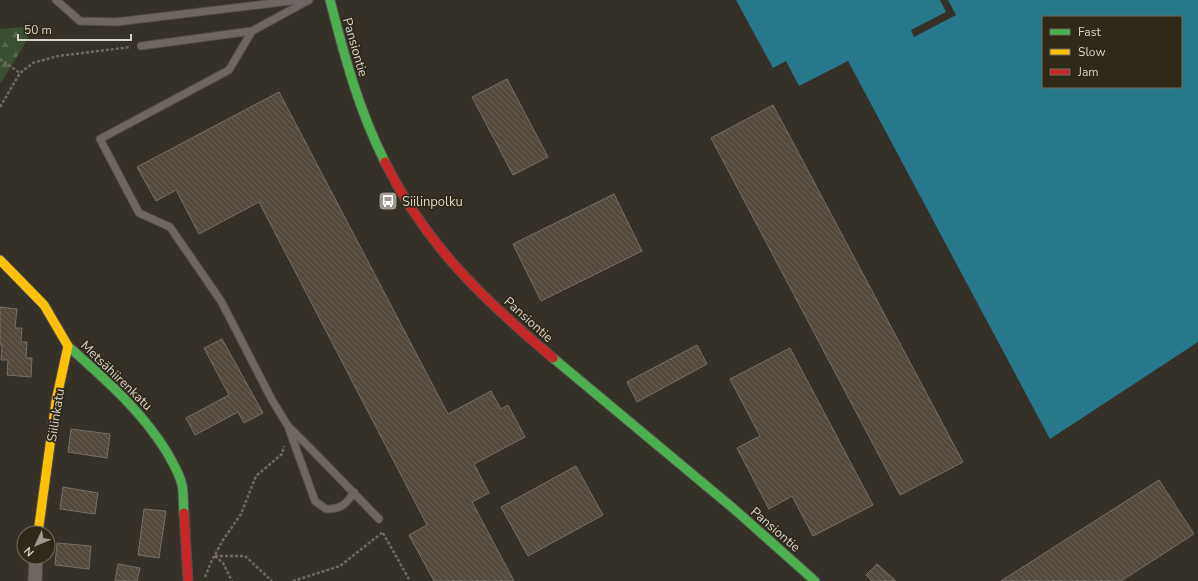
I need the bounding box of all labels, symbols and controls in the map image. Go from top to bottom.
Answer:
scale bar [18,16,131,42]
street label: Pansiontie [338,16,372,79]
legend [1042,16,1182,88]
text: 50 m [24,22,52,38]
text: Fast [1078,24,1101,40]
text: Slow [1078,44,1106,60]
text: Jam [1077,64,1099,80]
bus stop icon: Siilinpolku [377,190,399,212]
place label: Siilinpolku [402,193,463,211]
street label: Pansiontie [500,293,557,347]
street label: Metsähiirenkatu [77,337,156,415]
street label: Siilinkatu [43,387,69,443]
street label: Pansiontie [747,503,804,556]
north arrow [16,525,56,565]
text: N [21,543,37,560]

